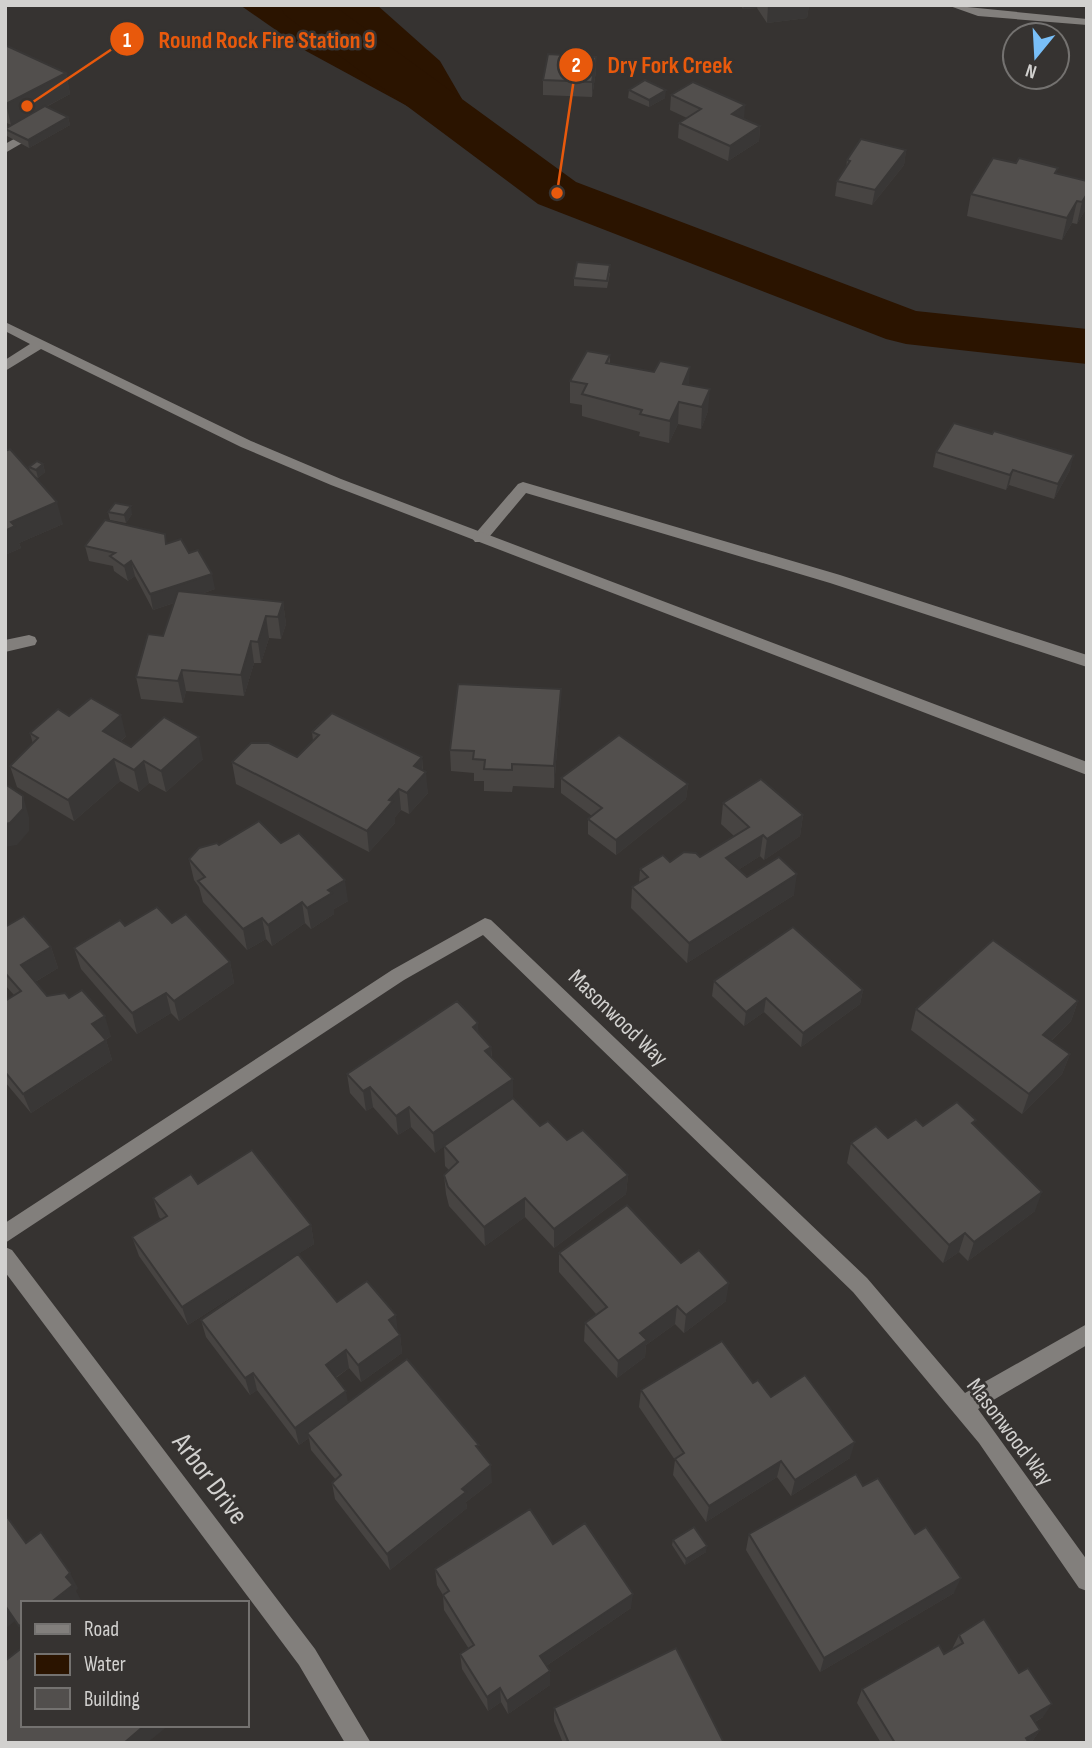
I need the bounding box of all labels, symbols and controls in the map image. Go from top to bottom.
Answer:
callout: Round Rock Fire Station 9 [110,17,390,62]
north arrow [1001,21,1071,91]
text: Round Rock Fire Station 9 [159,26,376,55]
text: 1 [123,28,131,53]
callout: Dry Fork Creek [558,43,746,88]
text: Dry Fork Creek [607,51,733,80]
text: 2 [571,53,581,78]
text: N [1023,58,1040,83]
street label: Masonwood Way [563,964,674,1072]
street label: Masonwood Way [961,1373,1060,1491]
street label: Arbor Drive [165,1426,255,1531]
legend [21,1601,248,1727]
text: Road [84,1617,119,1642]
text: Water [84,1652,126,1677]
text: Building [84,1687,140,1712]

